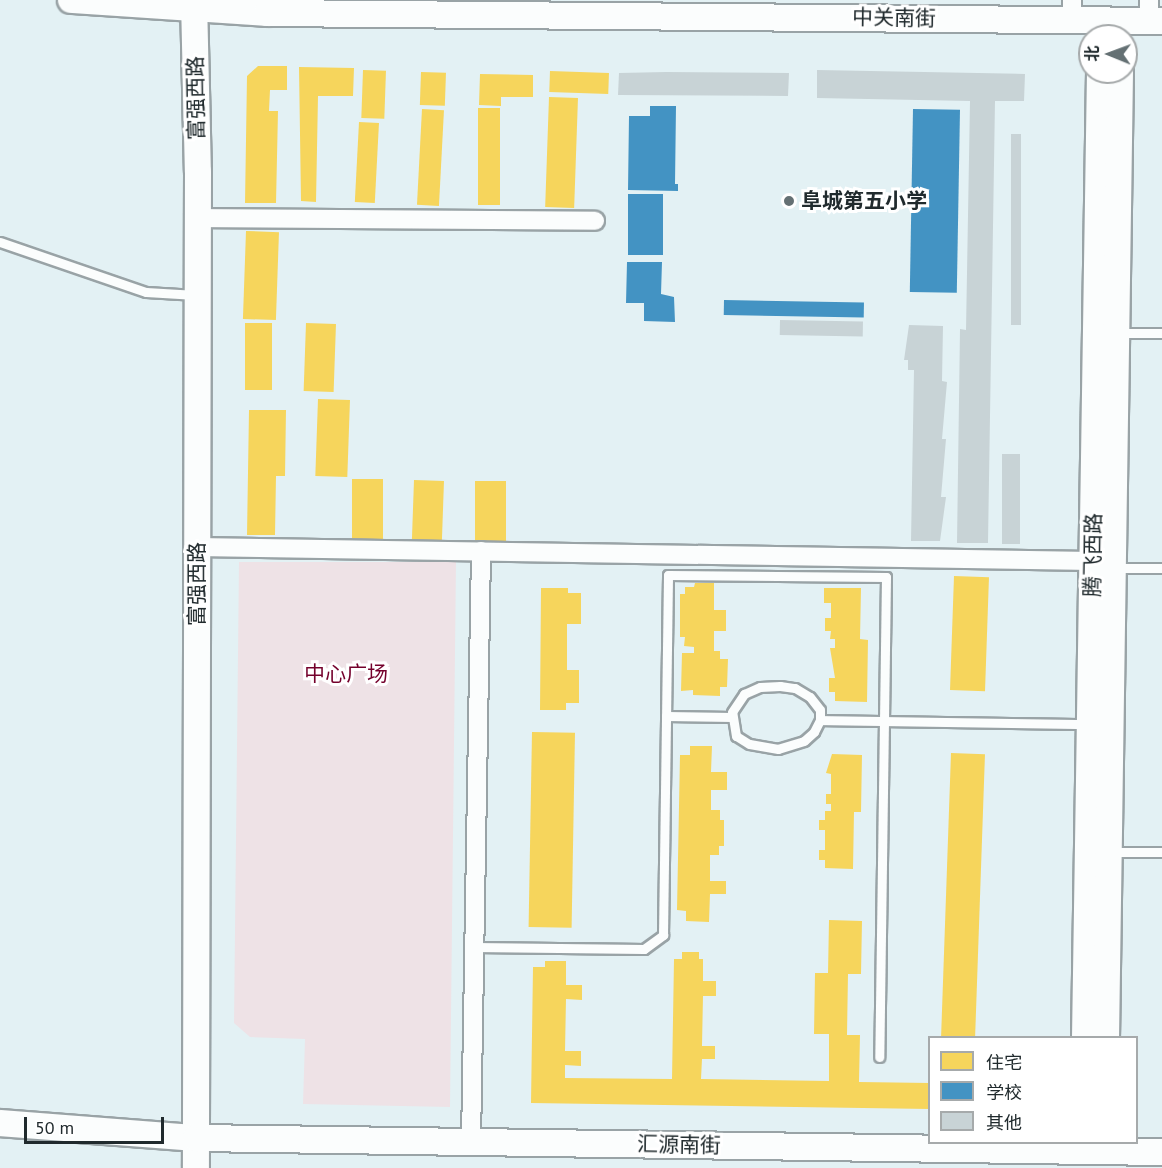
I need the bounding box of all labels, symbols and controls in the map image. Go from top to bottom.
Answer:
street label: 中关南街 [852,5,936,31]
north arrow [1078,24,1138,84]
text: 北 [1082,46,1102,62]
street label: 富强西路 [183,56,209,140]
place label: 阜城第五小学 [801,188,927,214]
marker: 阜城第五小学 [782,194,796,208]
street label: 腾飞西路 [1080,513,1106,597]
street label: 富强西路 [184,542,210,626]
park label: 中心广场 [304,661,388,687]
legend [928,1036,1138,1144]
text: 住宅 [986,1051,1022,1074]
text: 学校 [986,1081,1022,1104]
scale bar [27,1105,166,1143]
text: 其他 [986,1111,1022,1134]
text: 50 m [35,1116,74,1139]
street label: 汇源南街 [637,1132,721,1158]

